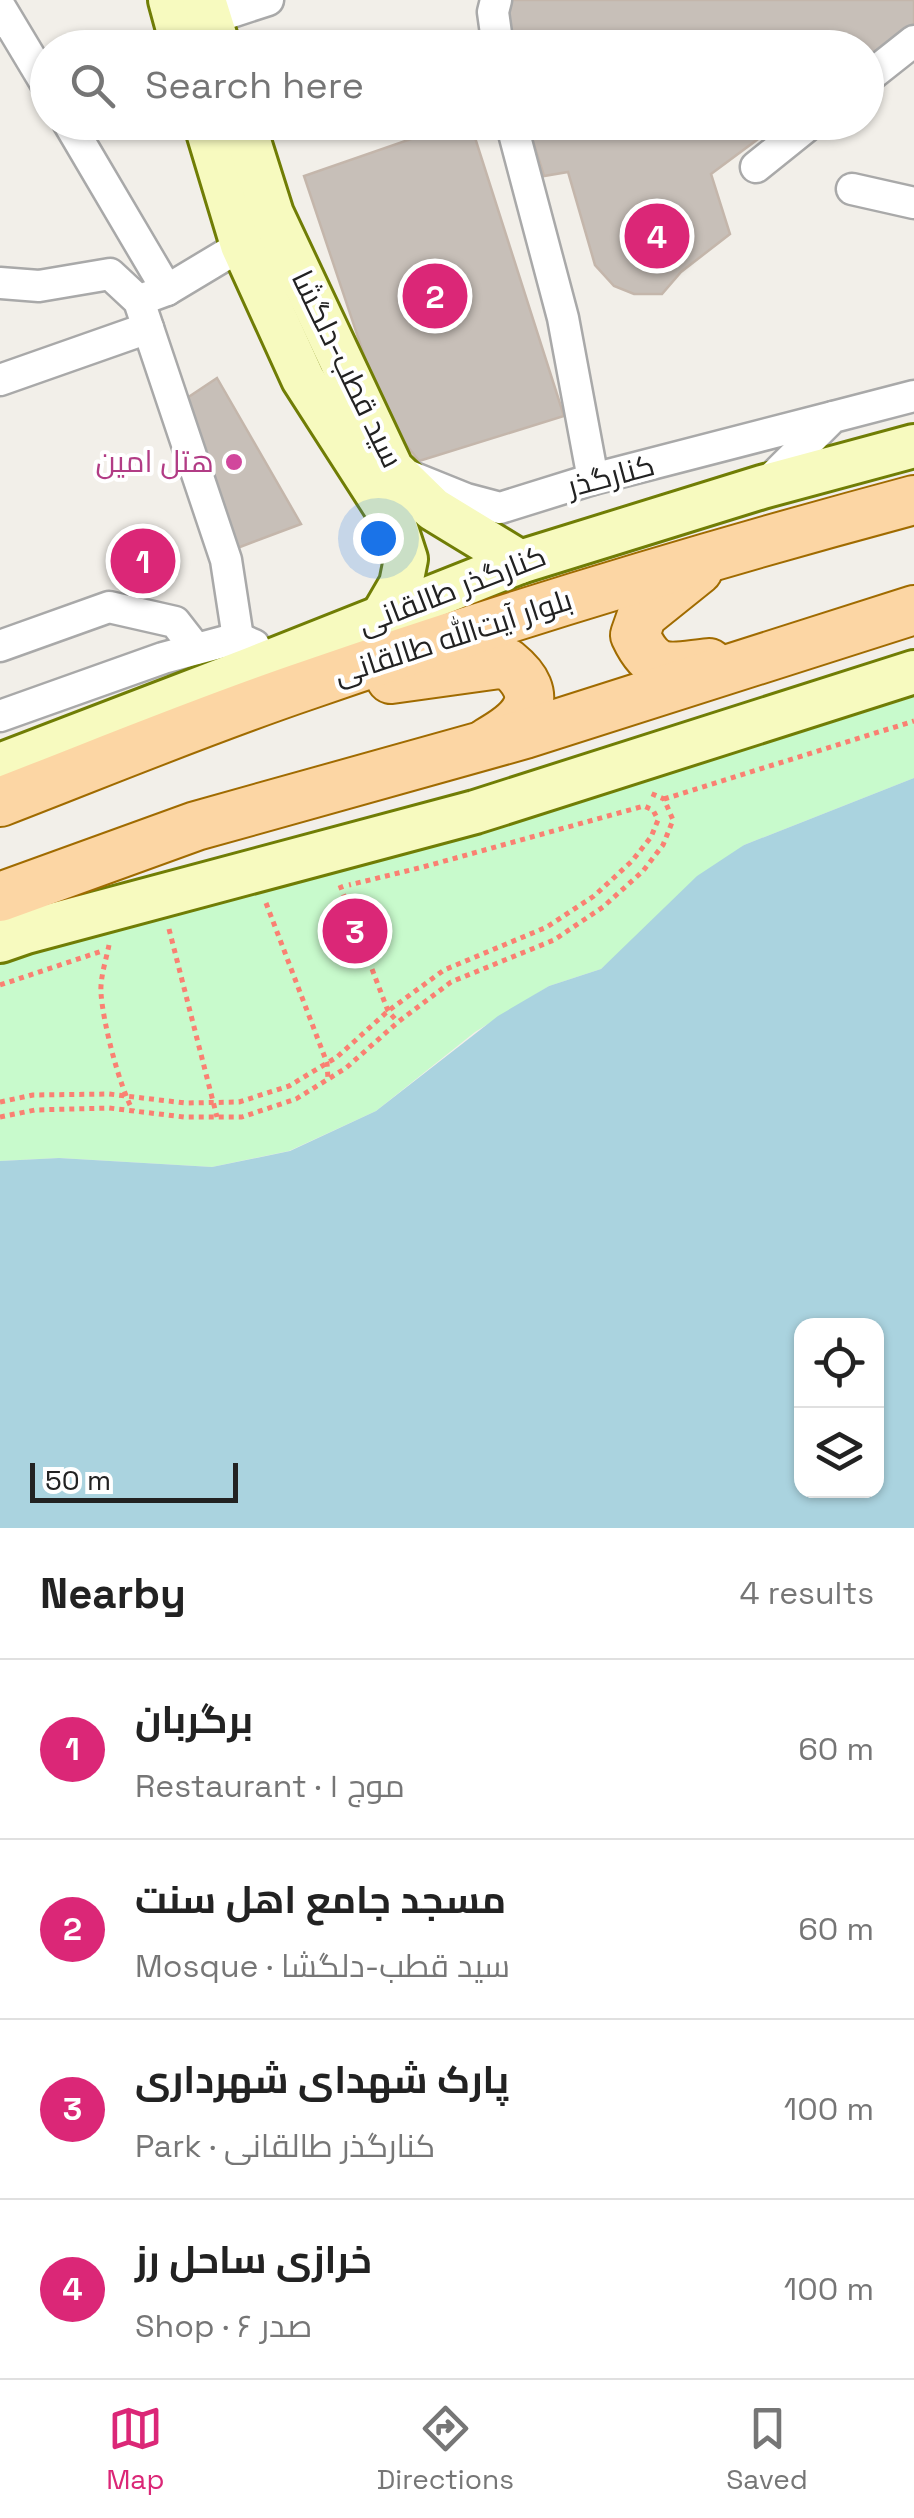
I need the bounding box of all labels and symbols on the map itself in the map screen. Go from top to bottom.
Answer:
pin: 4 [624,198,690,274]
pin: 2 [402,258,468,334]
street label: سید قطب-دلگشا [283,264,412,474]
place label: هتل امین [96,442,214,481]
street label: کنارگذر [561,445,659,506]
marker: هتل امین [223,451,245,473]
your location [353,513,404,564]
pin: 1 [110,524,176,598]
street label: کنارگذر طالقانی [352,536,551,643]
street label: بلوار آیت‌الله طالقانی [329,580,577,693]
pin: 3 [322,894,388,968]
scale bar [30,1458,238,1502]

